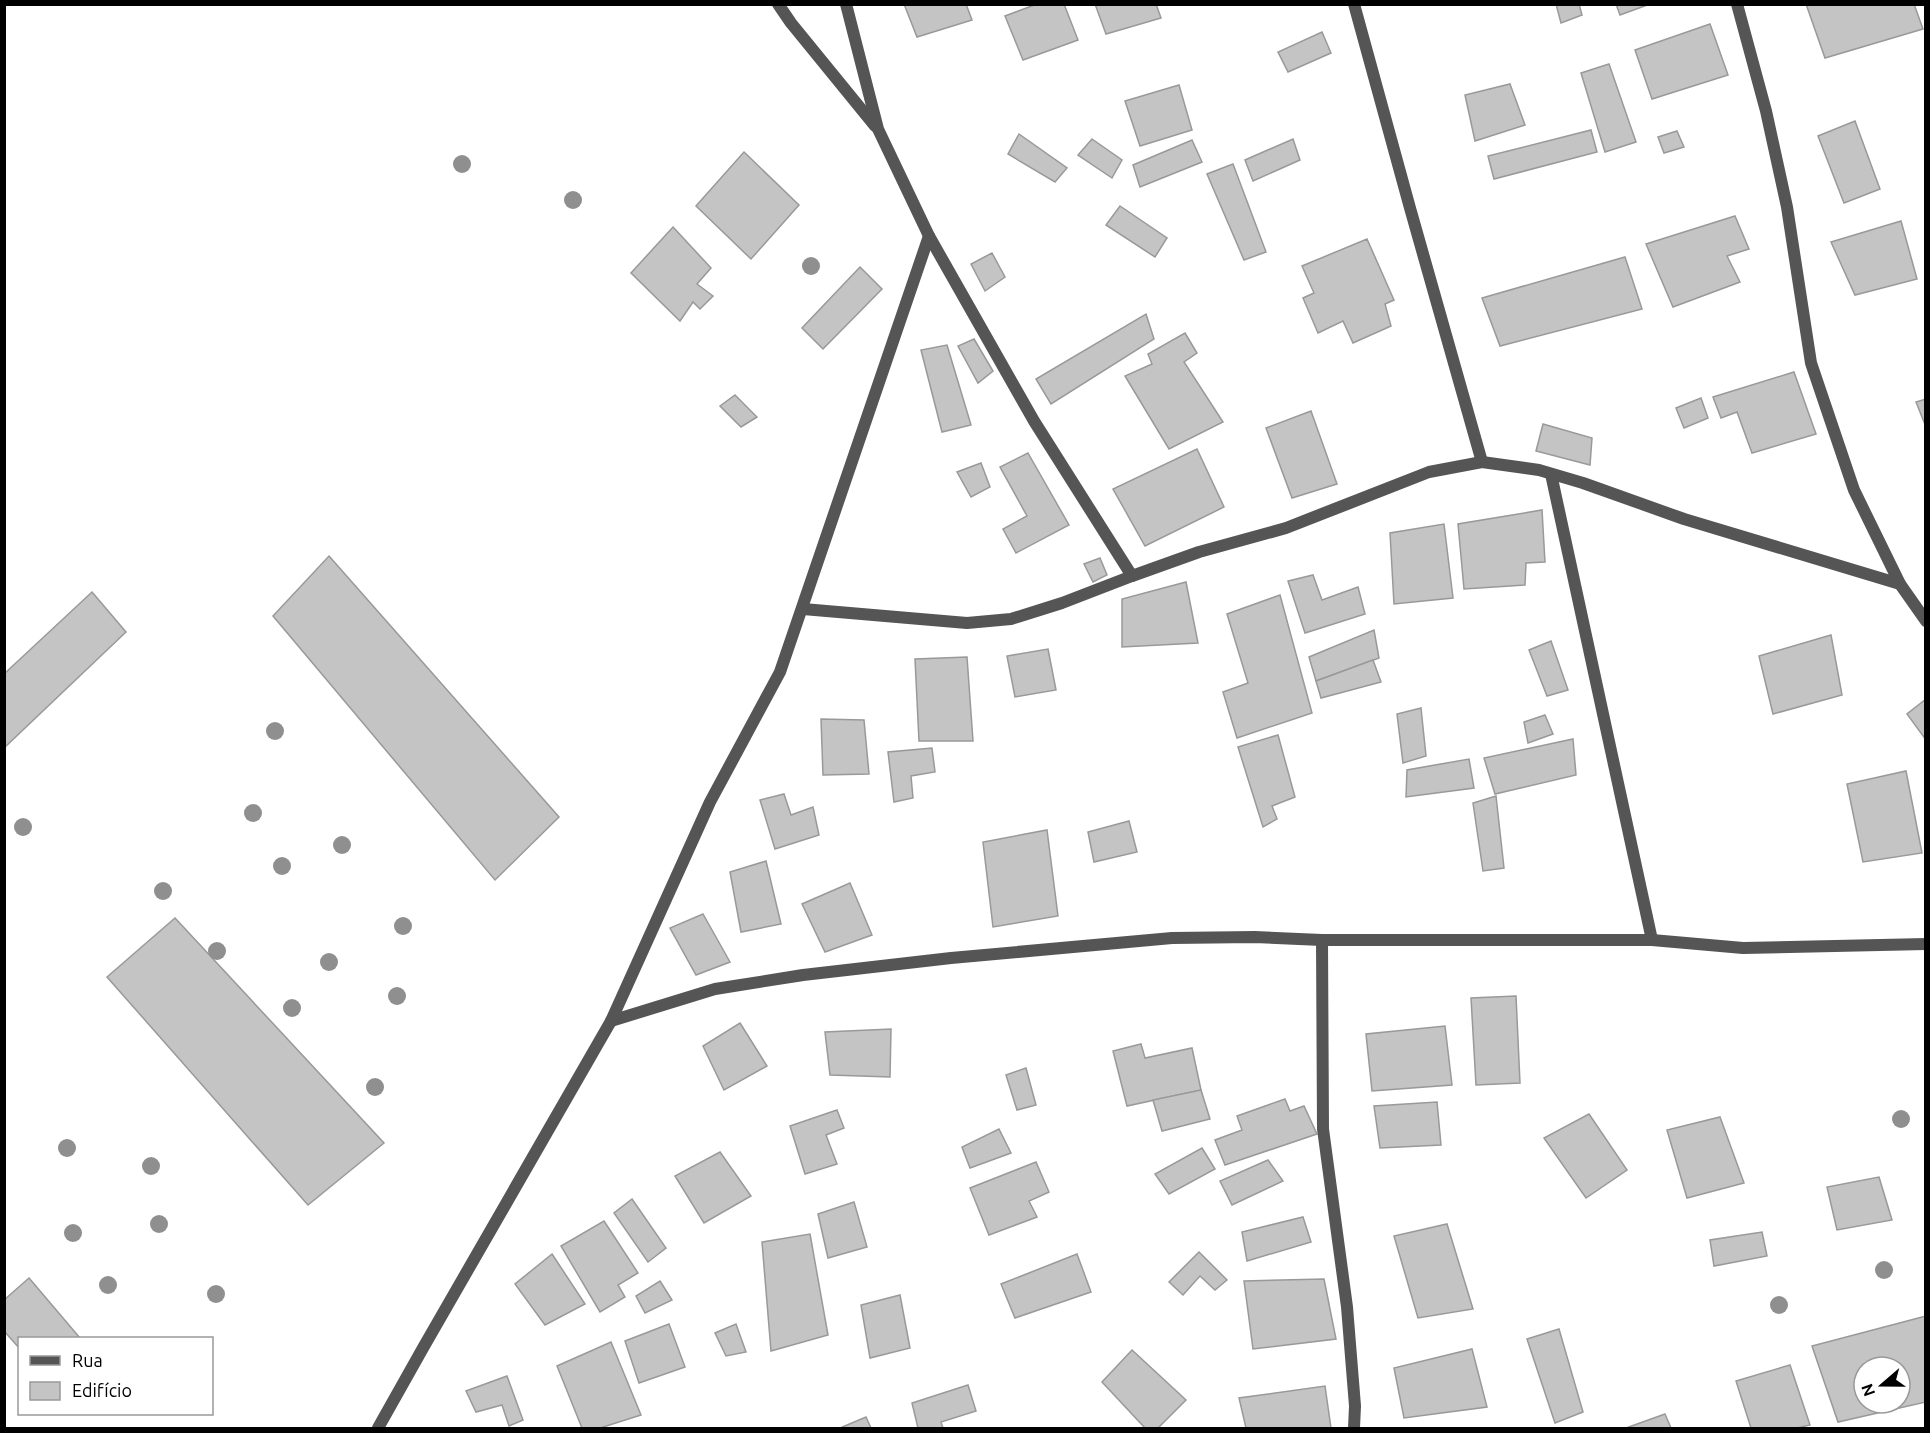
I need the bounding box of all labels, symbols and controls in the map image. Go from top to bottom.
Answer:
legend [18,1337,213,1415]
text: Rua [72,1350,103,1370]
north arrow [1852,1355,1912,1415]
text: Edifício [72,1380,132,1400]
text: N [1857,1381,1878,1399]

